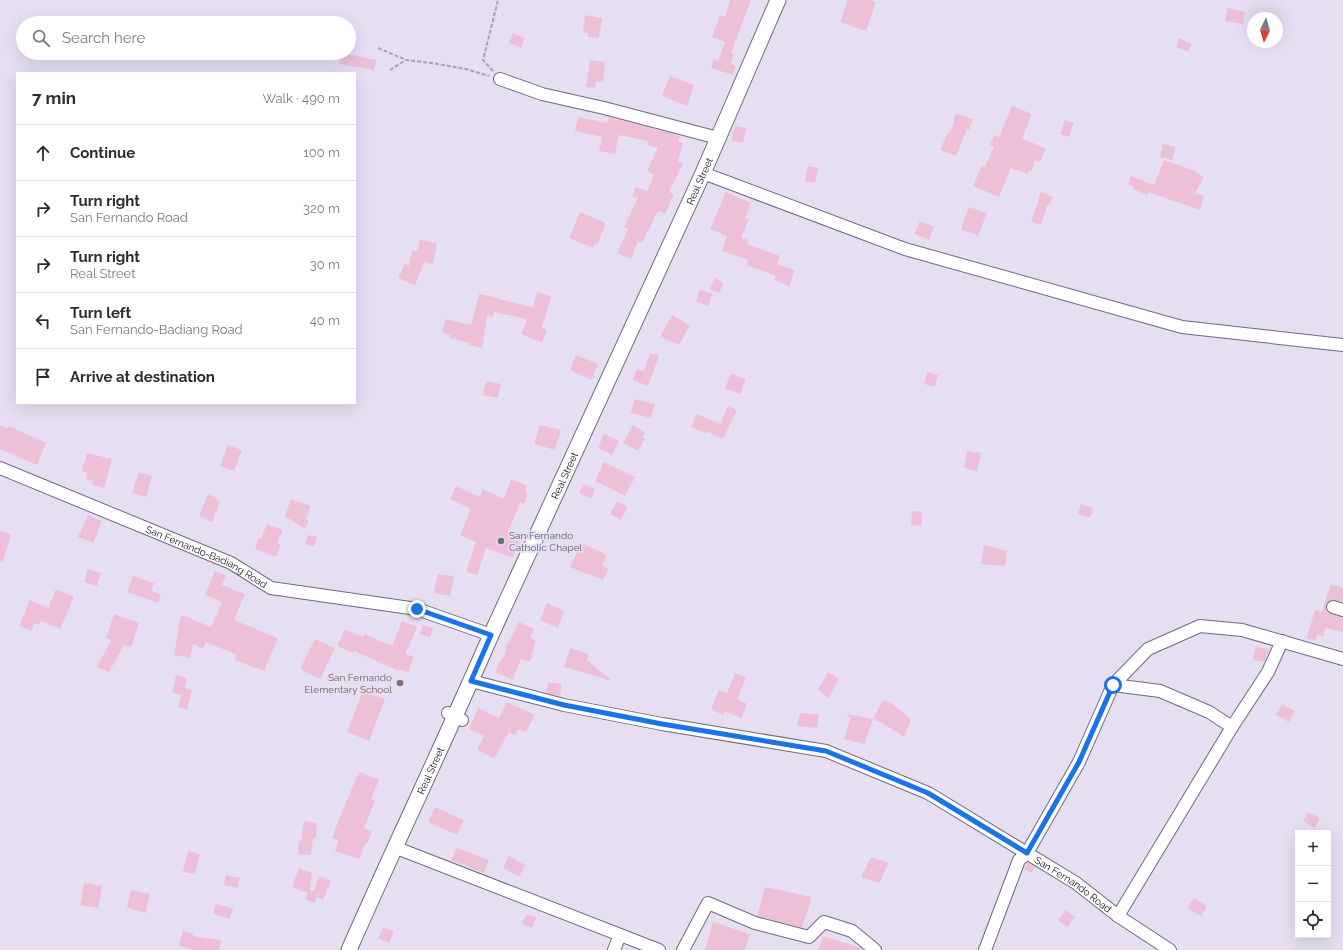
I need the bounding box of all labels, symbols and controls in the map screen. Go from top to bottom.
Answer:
north arrow [1247,12,1283,48]
search box [16,16,356,60]
icon: search [30,27,52,49]
text: Search here [62,29,145,47]
text: 7 min [32,88,76,108]
text: Walk · 490 m [263,91,340,106]
icon: ahead [32,142,54,164]
text: Continue [70,144,135,162]
text: 100 m [303,145,340,160]
street label: Real Street [684,155,715,206]
text: Turn right [70,192,140,210]
icon: right [32,198,54,220]
text: 320 m [303,201,340,216]
text: San Fernando Road [70,210,188,225]
text: Turn right [70,248,140,266]
icon: right [32,254,54,276]
text: 30 m [310,257,340,272]
text: Real Street [70,266,136,281]
text: Turn left [70,304,131,322]
icon: left [32,310,54,332]
text: 40 m [310,313,340,328]
text: San Fernando-Badiang Road [70,322,243,337]
icon: arrive [32,366,54,388]
text: Arrive at destination [70,368,215,386]
street label: Real Street [549,450,580,501]
street label: San Fernando-Badiang Road [144,523,269,590]
place label: San Fernando Catholic Chapel [509,530,583,553]
marker: San Fernando Catholic Chapel [496,536,506,546]
route end [408,600,426,618]
place label: San Fernando Elementary School [304,672,392,695]
route start [1104,676,1122,694]
marker: San Fernando Elementary School [395,678,405,688]
street label: Real Street [415,745,446,796]
map controls [1295,830,1331,938]
button: + [1295,830,1331,866]
street label: San Fernando Road [1033,854,1114,914]
button: − [1295,866,1331,902]
button: locate [1295,902,1331,938]

